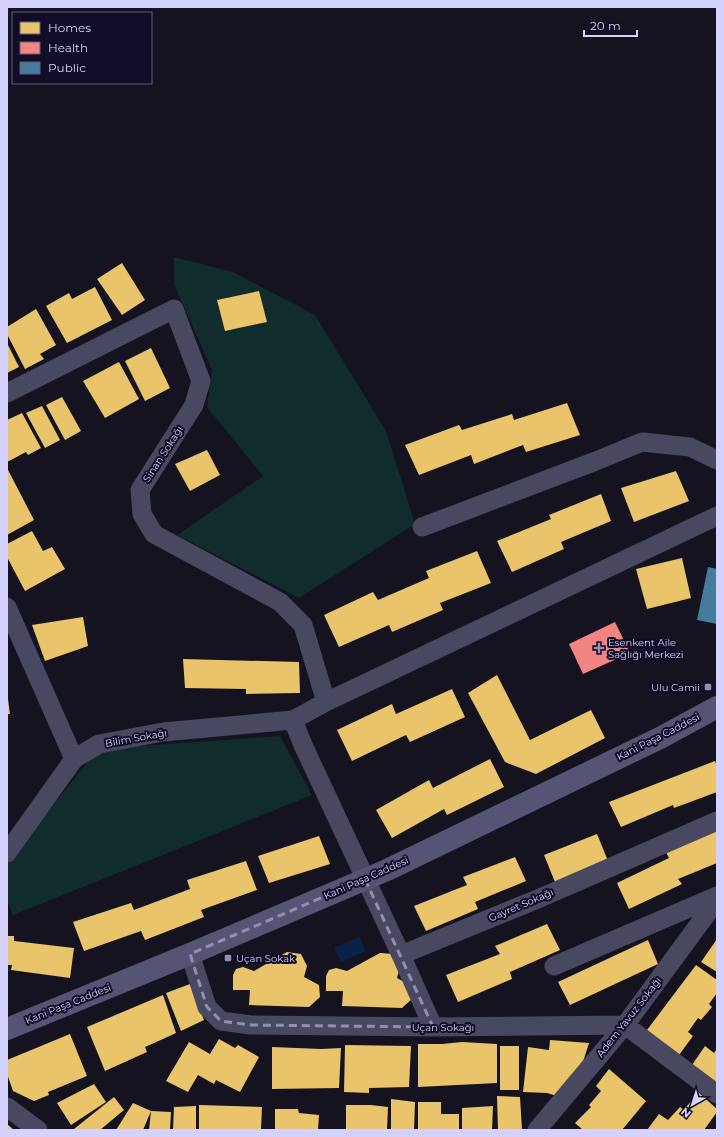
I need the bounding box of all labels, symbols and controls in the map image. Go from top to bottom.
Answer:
legend [12,12,152,84]
scale bar [584,12,637,38]
text: 20 m [590,18,621,33]
text: Homes [48,20,91,35]
text: Health [48,40,88,55]
text: Public [48,60,86,75]
street label: Sinan Sokağı [140,423,186,485]
place label: Esenkent Aile Sağlığı Merkezi [608,636,684,661]
marker: Esenkent Aile Sağlığı Merkezi [593,642,605,654]
place label: Ulu Camii [651,681,700,694]
marker: Ulu Camii [703,682,713,692]
street label: Kani Paşa Caddesi [614,710,702,764]
street label: Bilim Sokağı [104,726,168,750]
street label: Kani Paşa Caddesi [322,853,410,903]
street label: Gayret Sokağı [487,885,555,925]
place label: Uçan Sokak [236,952,295,965]
marker: Uçan Sokak [223,953,233,963]
street label: Adem Yavuz Sokağı [594,974,664,1060]
street label: Kani Paşa Caddesi [23,981,113,1027]
street label: Uçan Sokağı [412,1021,474,1034]
north arrow [672,1085,712,1125]
text: N [678,1105,694,1121]

